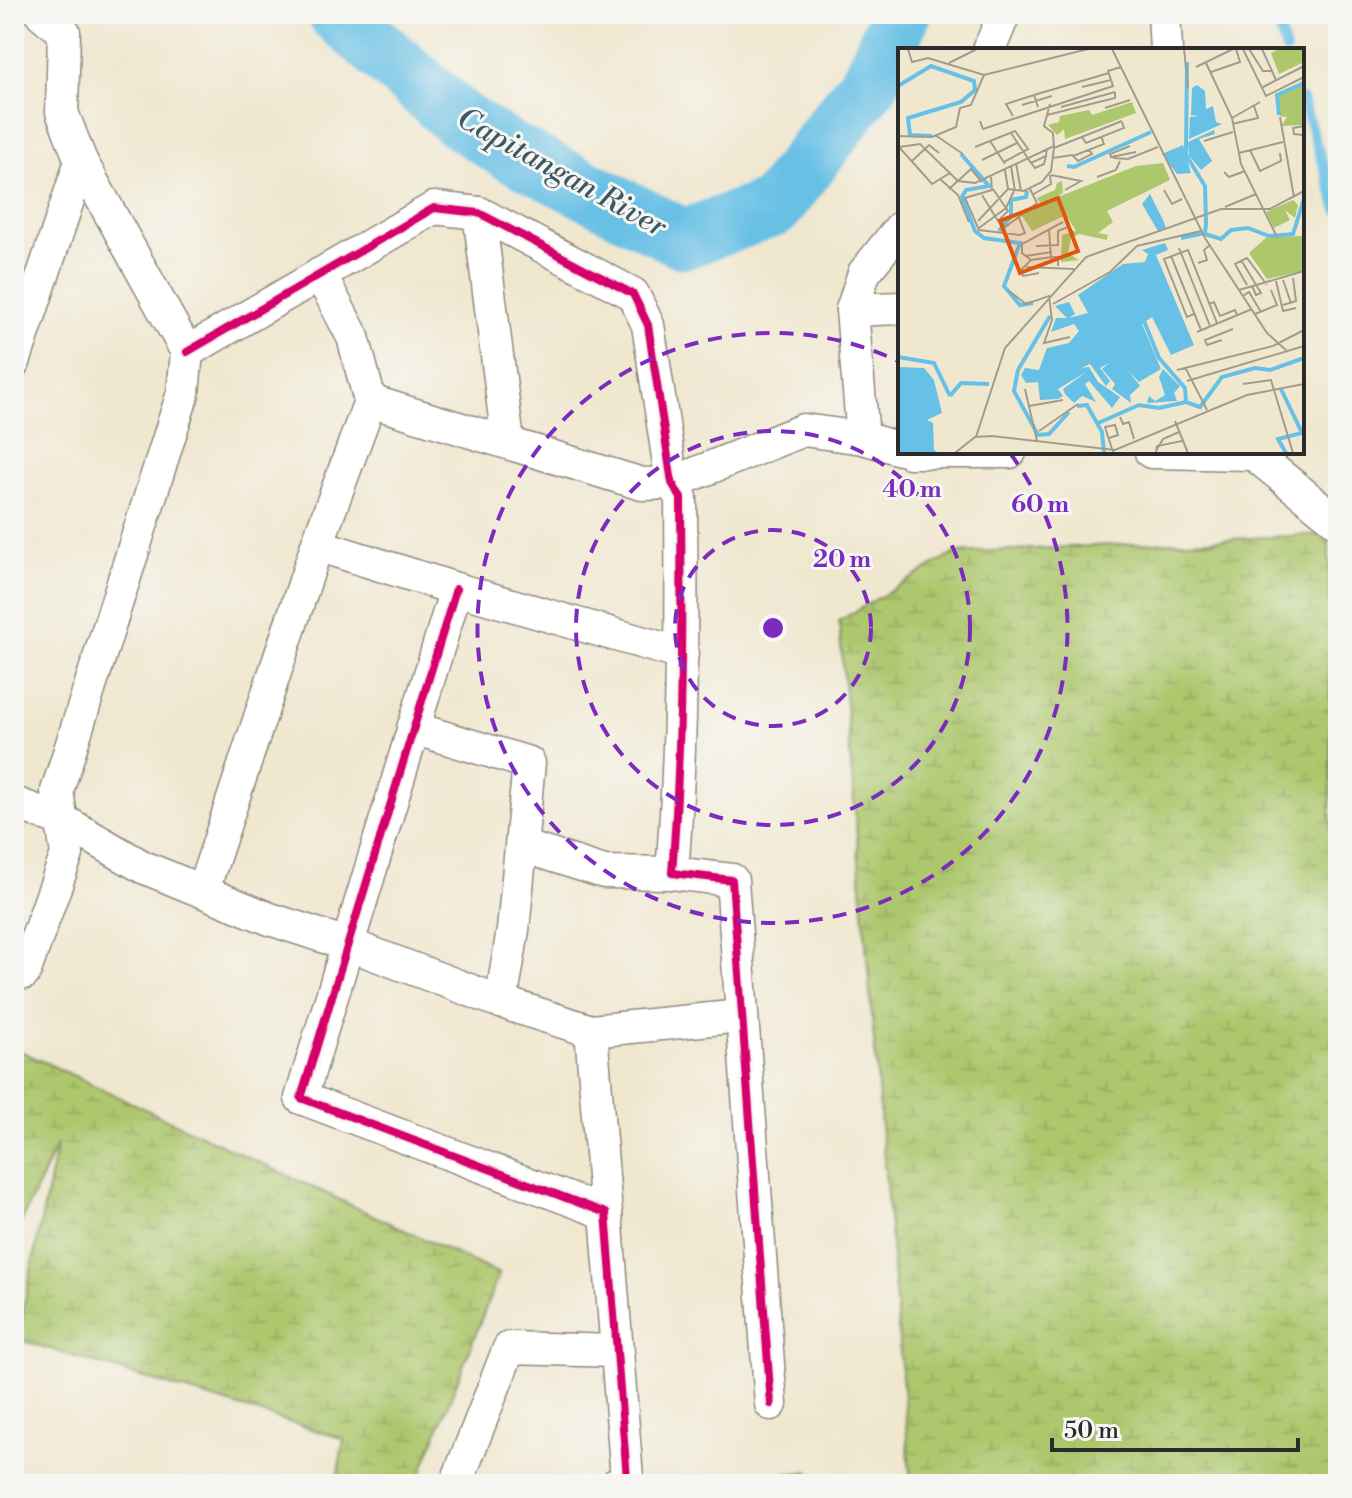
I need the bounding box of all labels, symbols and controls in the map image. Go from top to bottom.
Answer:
inset map [898,48,1304,454]
water label: Capitangan River [450,100,674,247]
text: 40 m [882,475,942,505]
text: 60 m [1011,490,1069,520]
text: 20 m [813,545,871,575]
centre of rings [759,614,787,642]
scale bar [1052,1402,1298,1452]
text: 50 m [1064,1416,1119,1446]

